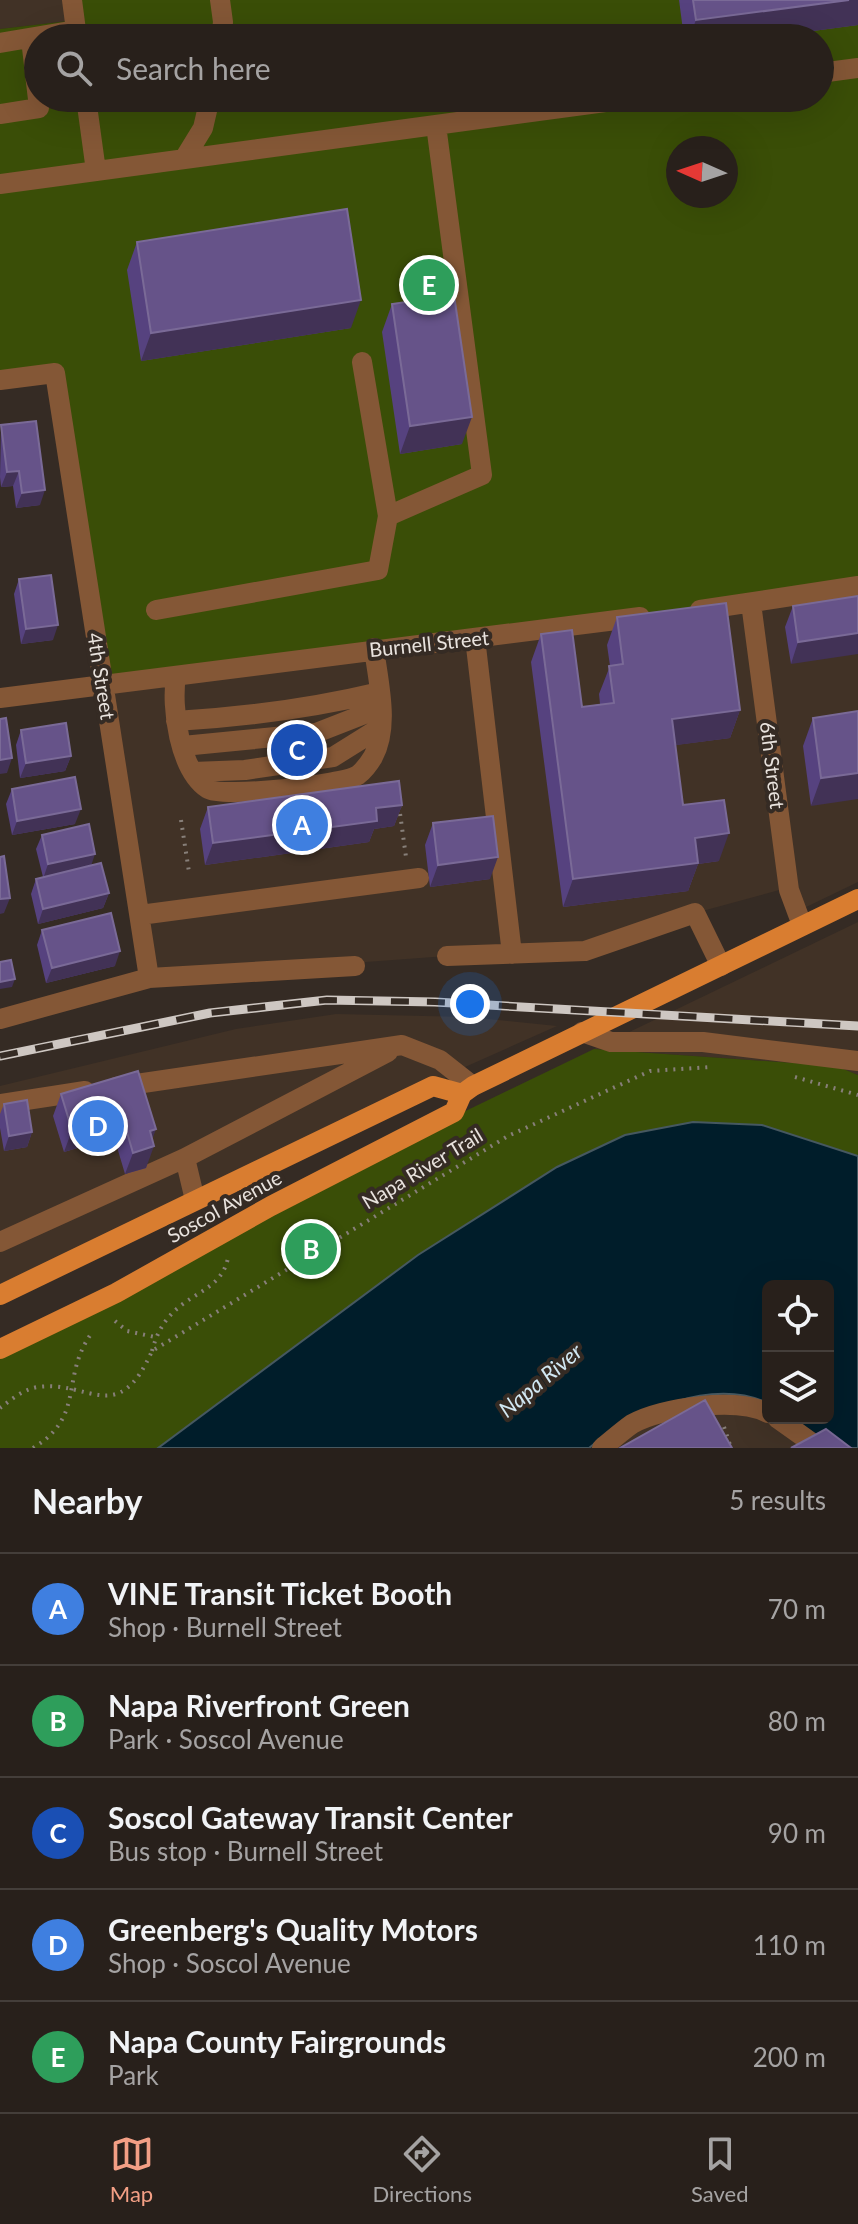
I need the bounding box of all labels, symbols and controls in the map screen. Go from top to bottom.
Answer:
search box [24,24,834,112]
icon: search [52,46,96,90]
text: Search here [116,50,271,86]
north arrow [666,136,738,208]
pin: E [403,255,455,315]
street label: Burnell Street [368,625,490,661]
street label: 4th Street [83,631,121,721]
pin: C [271,720,323,780]
street label: 6th Street [756,720,790,810]
pin: A [276,795,328,855]
your location [450,984,490,1024]
pin: D [72,1096,124,1156]
street label: Napa River Trail [357,1123,487,1213]
street label: Soscol Avenue [163,1165,285,1247]
pin: B [285,1219,337,1279]
map controls [762,1280,834,1424]
button: locate [762,1280,834,1352]
water label: Napa River [493,1337,588,1423]
button: layers [762,1352,834,1424]
text: Nearby [32,1480,143,1521]
text: 5 results [729,1484,826,1516]
text: VINE Transit Ticket Booth [108,1575,452,1611]
text: A [49,1593,67,1625]
text: 70 m [768,1593,826,1625]
text: Shop · Burnell Street [108,1611,342,1643]
text: Napa Riverfront Green [108,1687,410,1723]
text: B [49,1705,67,1737]
text: 80 m [768,1705,826,1737]
text: Park · Soscol Avenue [108,1723,344,1755]
text: Soscol Gateway Transit Center [108,1799,513,1835]
text: C [49,1817,67,1849]
text: 90 m [768,1817,826,1849]
text: Bus stop · Burnell Street [108,1835,383,1867]
text: Greenberg's Quality Motors [108,1911,478,1947]
text: D [48,1929,68,1961]
text: 110 m [753,1929,826,1961]
text: Shop · Soscol Avenue [108,1947,351,1979]
text: Napa County Fairgrounds [108,2023,446,2059]
text: E [51,2041,65,2073]
text: 200 m [753,2041,826,2073]
text: Park [108,2059,159,2091]
tab: Map [110,2132,154,2207]
tab: Directions [373,2132,472,2207]
tab: Saved [691,2132,748,2207]

